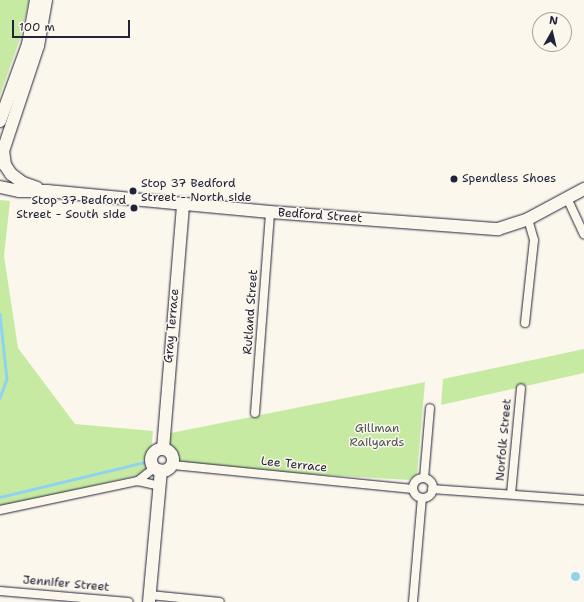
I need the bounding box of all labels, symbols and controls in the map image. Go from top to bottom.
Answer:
scale bar [14,12,132,38]
north arrow [532,12,572,52]
text: N [548,13,559,29]
text: 100 m [19,19,55,35]
place label: Spendless Shoes [462,172,556,186]
marker: Spendless Shoes [449,174,459,184]
place label: Stop 37 Bedford Street - North side [141,177,252,205]
marker: Stop 37 Bedford Street - North side [128,186,138,196]
place label: Stop 37 Bedford Street - South side [16,194,126,222]
marker: Stop 37 Bedford Street - South side [129,203,139,213]
street label: Bedford Street [277,206,363,226]
street label: Rutland Street [241,269,261,355]
street label: Gray Terrace [162,288,182,364]
street label: Norfolk Street [493,398,515,482]
park label: Gillman Railyards [350,422,404,450]
street label: Lee Terrace [260,454,328,476]
street label: Jennifer Street [22,573,110,595]

